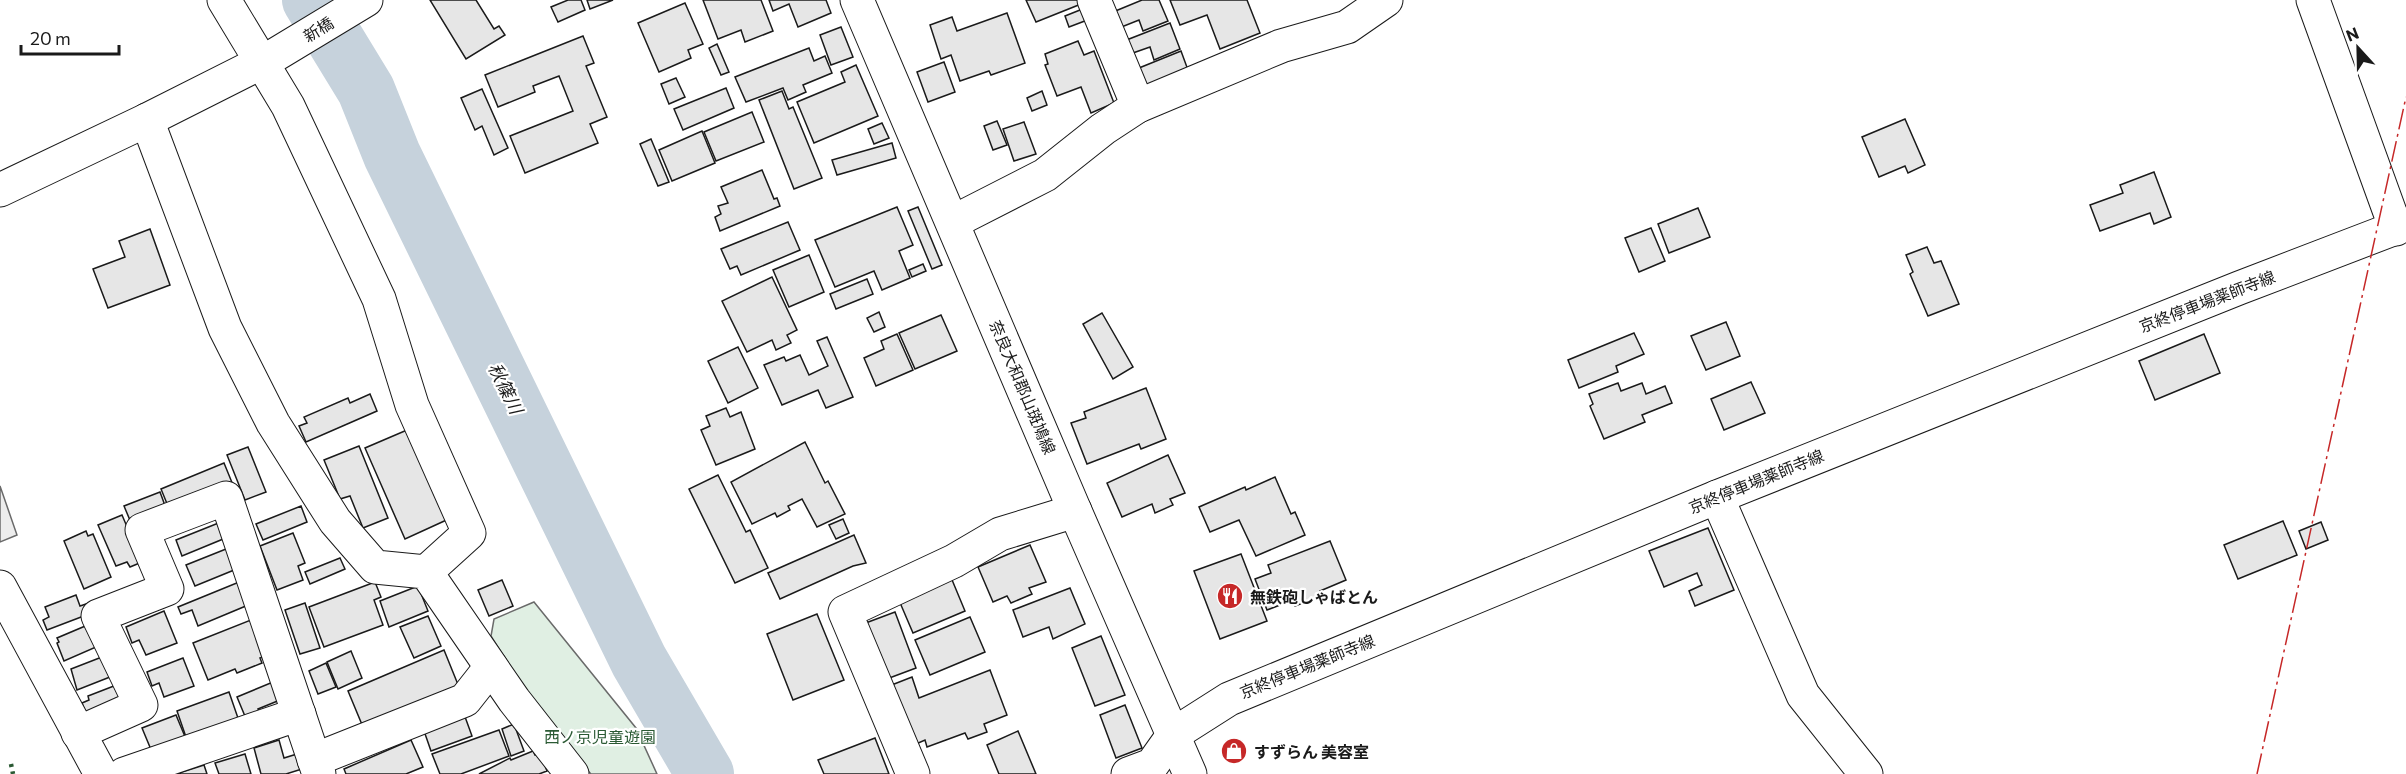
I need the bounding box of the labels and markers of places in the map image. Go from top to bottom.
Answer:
restaurant icon: 無鉄砲しゃばとん [1215,581,1245,611]
place label: 無鉄砲しゃばとん [1250,587,1378,606]
shop icon: すずらん 美容室 [1219,736,1249,766]
place label: すずらん 美容室 [1254,742,1369,761]

